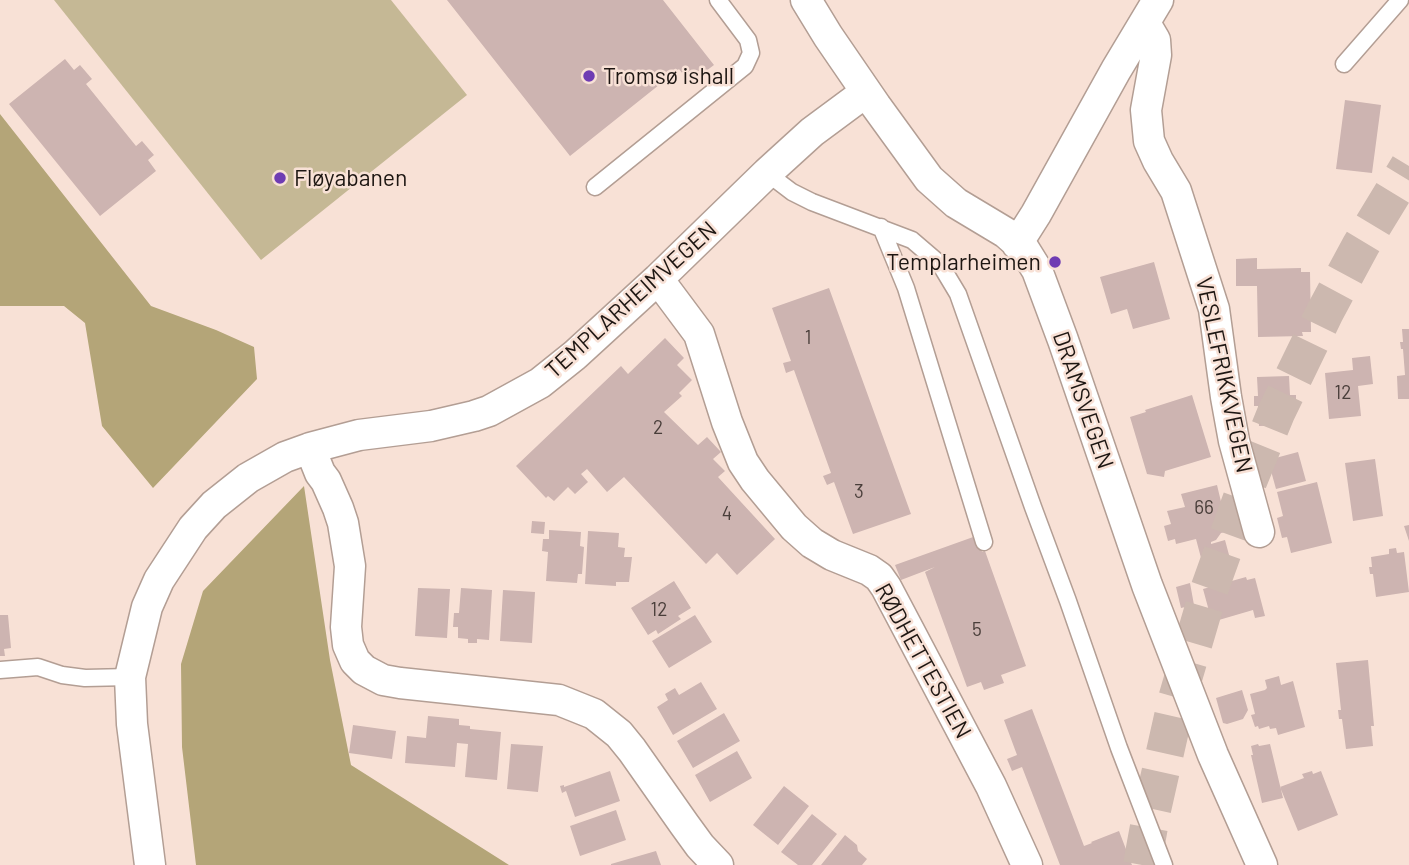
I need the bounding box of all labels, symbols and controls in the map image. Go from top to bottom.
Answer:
place label: Tromsø ishall [603,62,734,90]
marker: Tromsø ishall [581,68,597,84]
place label: Fløyabanen [294,164,407,192]
marker: Fløyabanen [272,170,288,186]
street label: TEMPLARHEIMVEGEN [540,216,722,384]
place label: Templarheimen [886,248,1041,276]
marker: Templarheimen [1047,254,1063,270]
street label: VESLEFRIKKVEGEN [1190,275,1258,475]
house number: 1 [805,327,811,349]
street label: DRAMSVEGEN [1047,328,1119,472]
house number: 12 [1335,382,1351,404]
house number: 2 [653,417,663,439]
house number: 3 [854,481,864,503]
house number: 66 [1194,497,1214,519]
house number: 4 [722,503,732,525]
street label: RØDHETTESTIEN [869,579,977,743]
house number: 12 [651,599,667,621]
house number: 5 [972,619,982,641]

